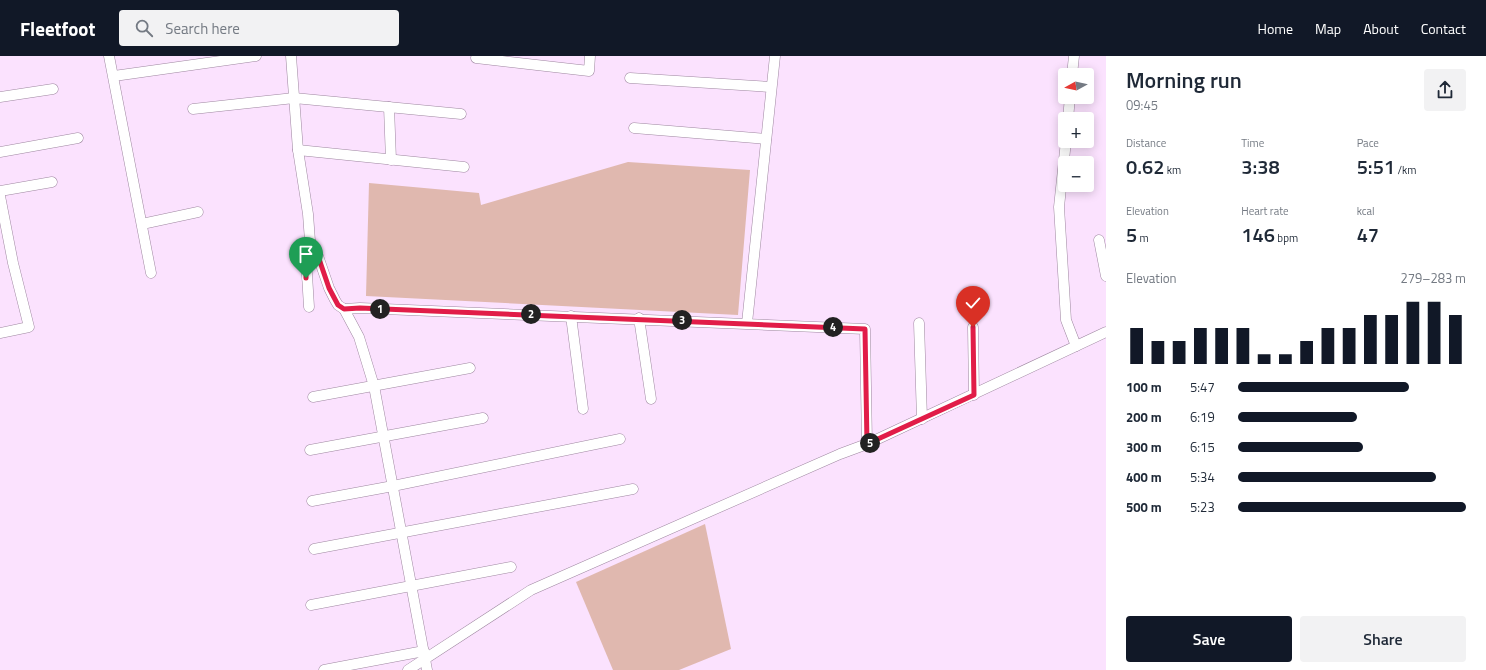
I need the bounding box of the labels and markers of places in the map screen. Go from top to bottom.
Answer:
pin [289,237,323,278]
pin [956,286,990,327]
pin: 1 [370,299,390,319]
pin: 2 [521,304,541,324]
pin: 3 [672,310,692,330]
pin: 4 [823,317,843,337]
pin: 5 [860,433,880,453]

